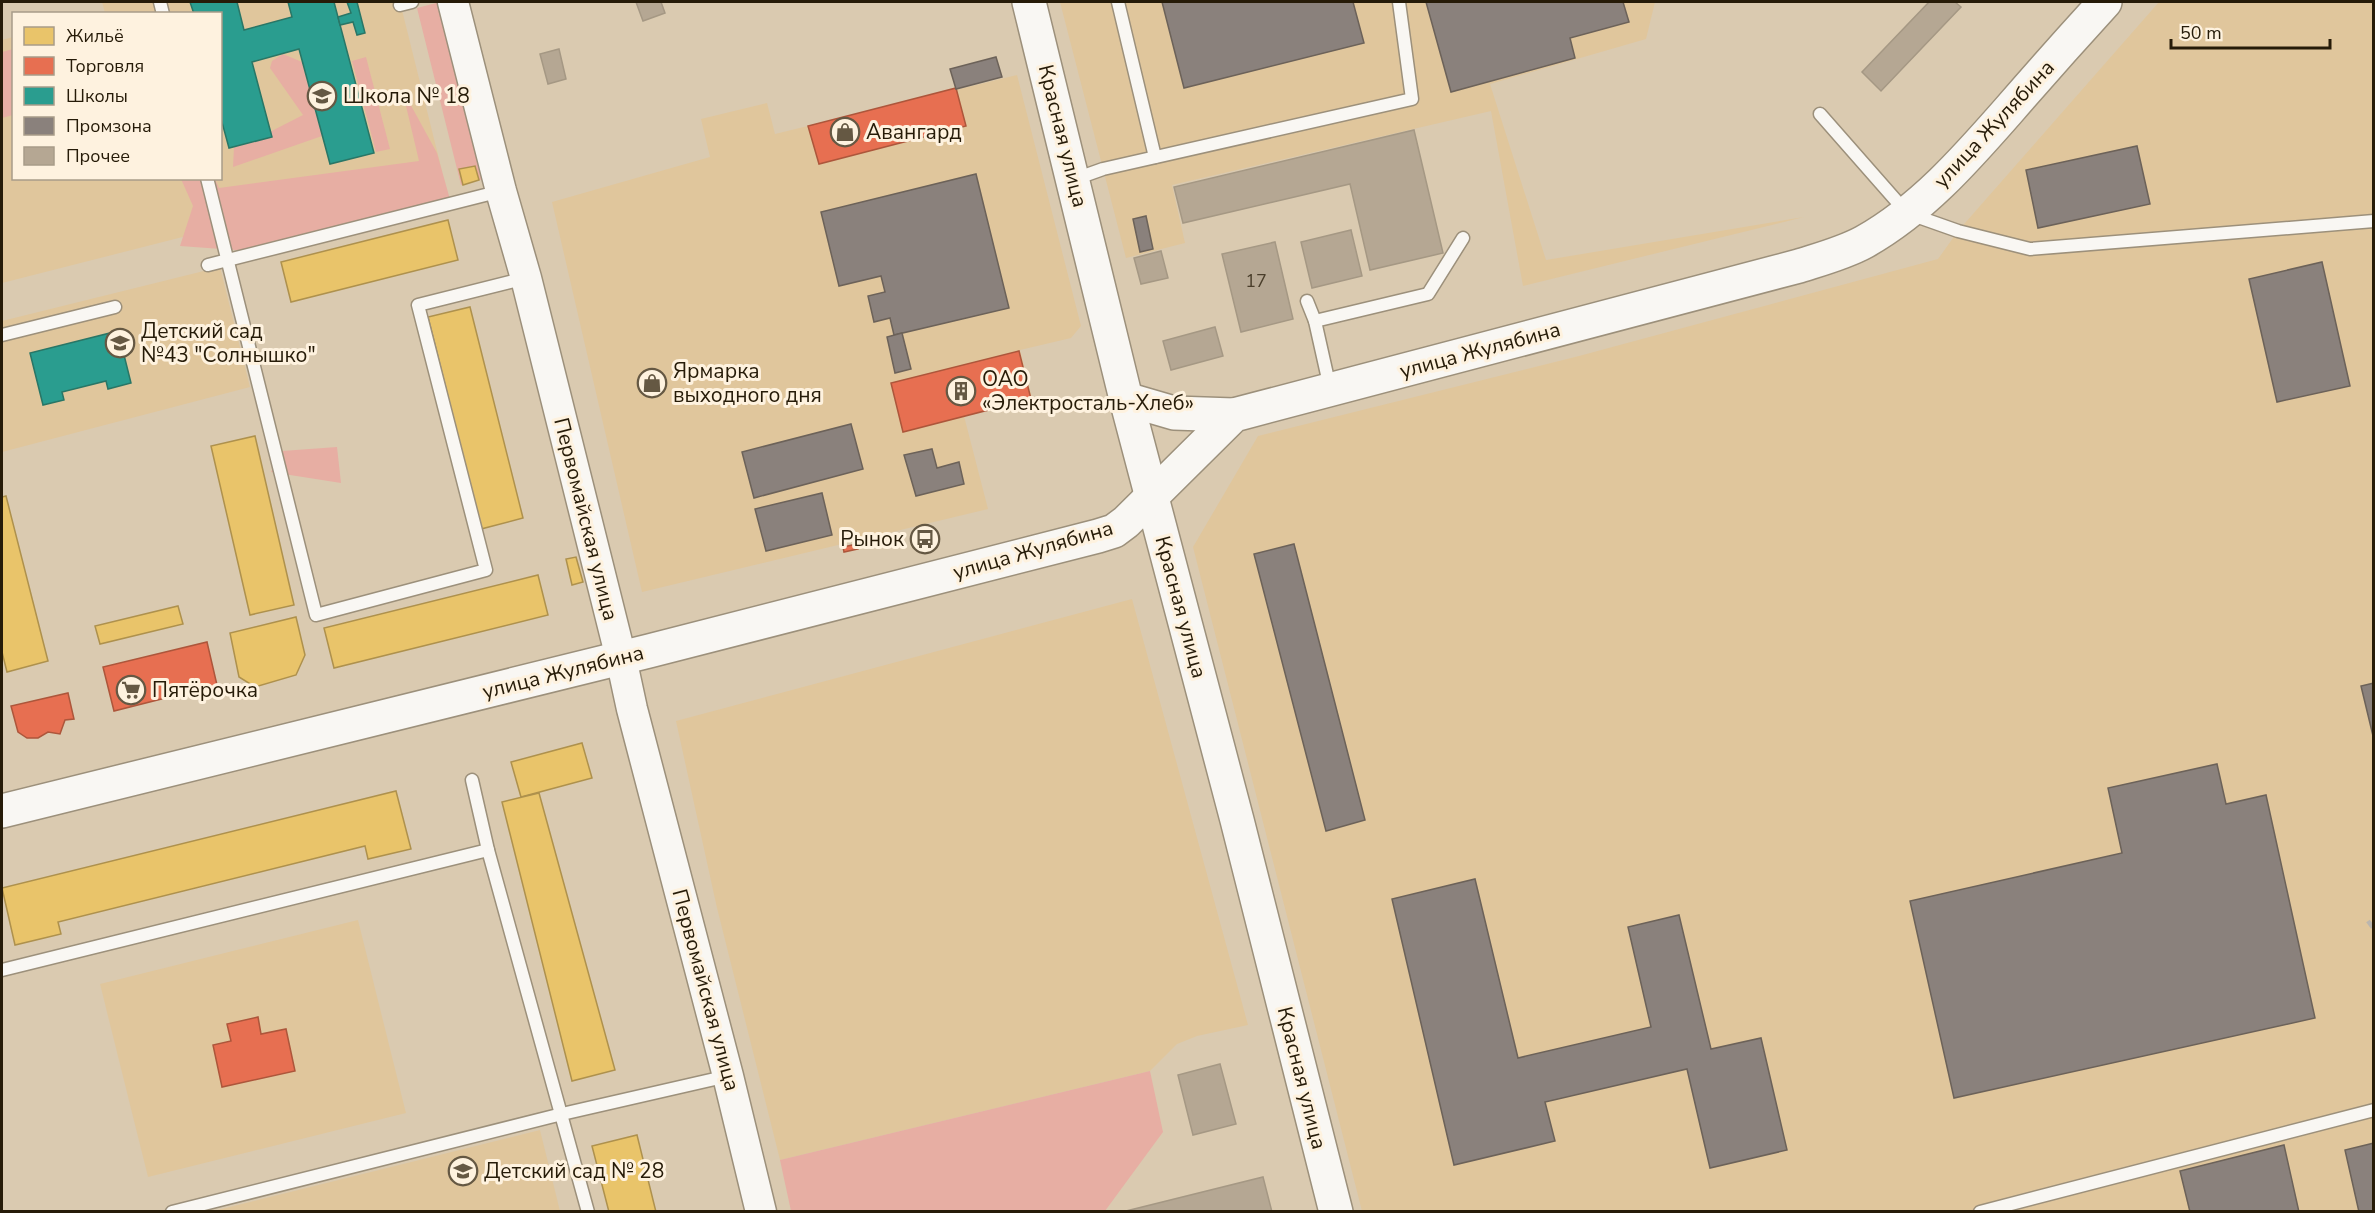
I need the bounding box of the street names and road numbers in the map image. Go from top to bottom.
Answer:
street label: улица Жулябина [1927,54,2061,194]
street label: Красная улица [1032,62,1094,210]
street label: улица Жулябина [1397,315,1563,385]
street label: Первомайская улица [547,415,625,623]
street label: улица Жулябина [950,514,1116,586]
street label: Красная улица [1149,533,1213,681]
street label: улица Жулябина [479,638,647,706]
street label: Первомайская улица [666,886,746,1094]
street label: Красная улица [1271,1004,1333,1152]

